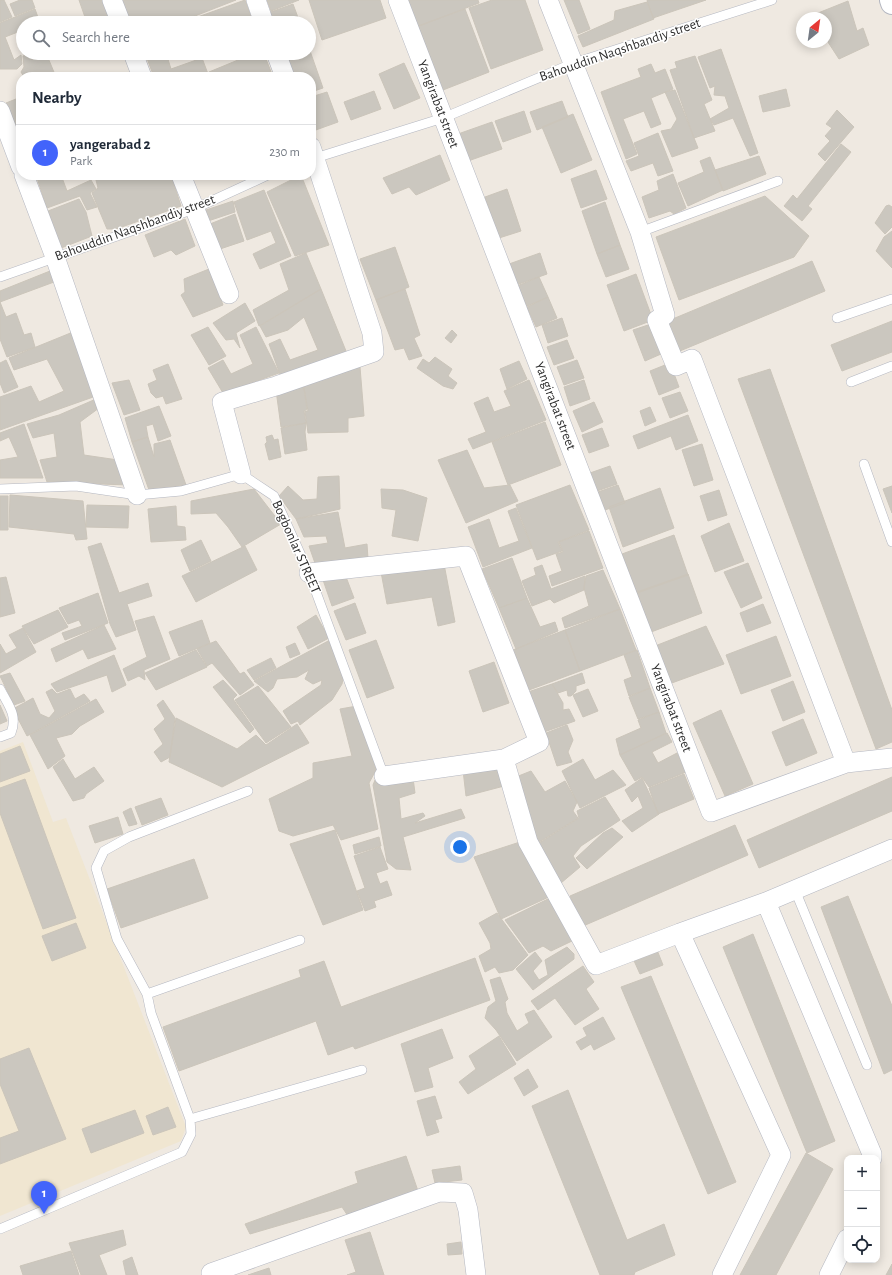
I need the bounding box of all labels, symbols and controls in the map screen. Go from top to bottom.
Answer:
north arrow [796,12,832,48]
search box [16,16,316,60]
street label: Bahouddin Naqshbandiy street [538,16,703,84]
icon: search [30,27,52,49]
text: Search here [62,30,130,45]
street label: Yangirabat street [415,58,461,150]
text: Nearby [32,89,82,106]
text: yangerabad 2 [70,137,151,152]
text: 1 [43,146,47,159]
text: 230 m [269,146,300,159]
text: Park [70,155,92,168]
street label: Bahouddin Naqshbandiy street [53,192,217,264]
street label: Yangirabat street [532,360,578,452]
street label: Bogbonlar STREET [269,498,323,596]
street label: Yangirabat street [648,662,694,754]
your location [450,837,470,857]
map controls [844,1155,880,1263]
button: + [844,1155,880,1191]
pin: 1 [31,1181,57,1214]
button: − [844,1191,880,1227]
button: locate [844,1227,880,1263]

